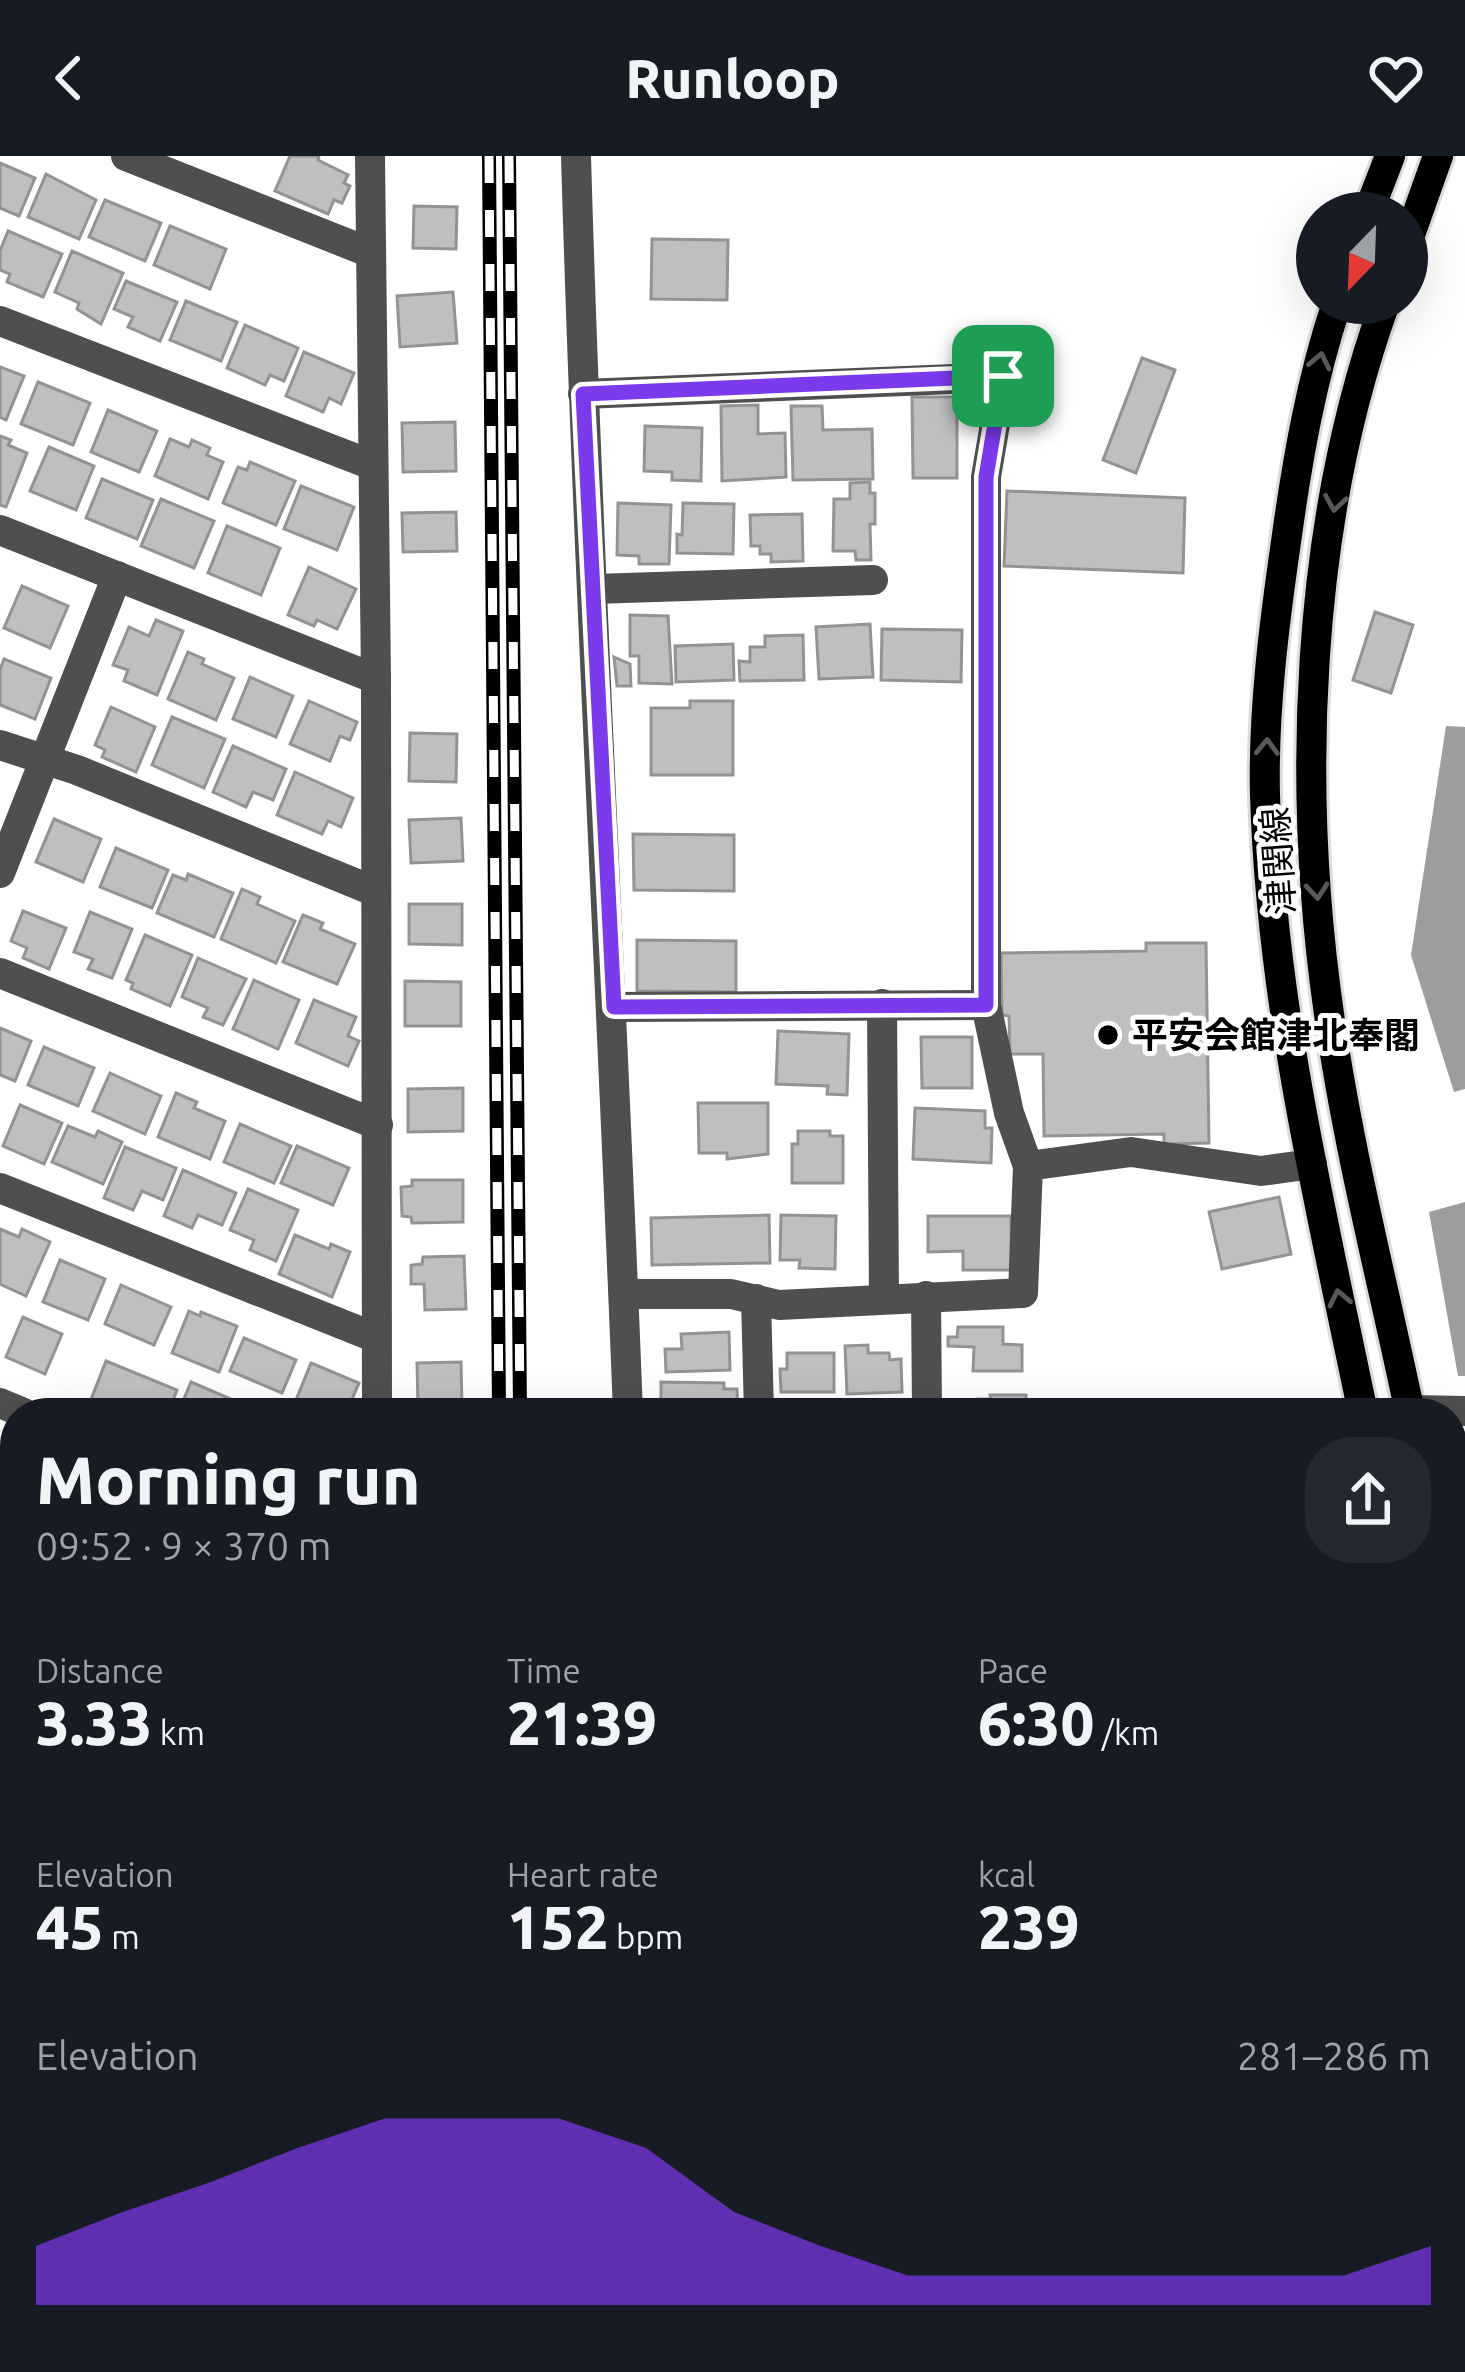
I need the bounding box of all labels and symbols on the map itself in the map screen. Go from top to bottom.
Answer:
north arrow [1296,192,1428,324]
pin [952,325,1054,427]
one-way arrow [1307,351,1332,372]
one-way arrow [1324,493,1349,513]
one-way arrow [1253,737,1279,756]
street label: 津関線 [1253,806,1302,916]
one-way arrow [1304,882,1330,901]
place label: 平安会館津北奉閣 [1132,1014,1420,1055]
marker: 平安会館津北奉閣 [1095,1022,1121,1048]
one-way arrow [1328,1289,1353,1309]

